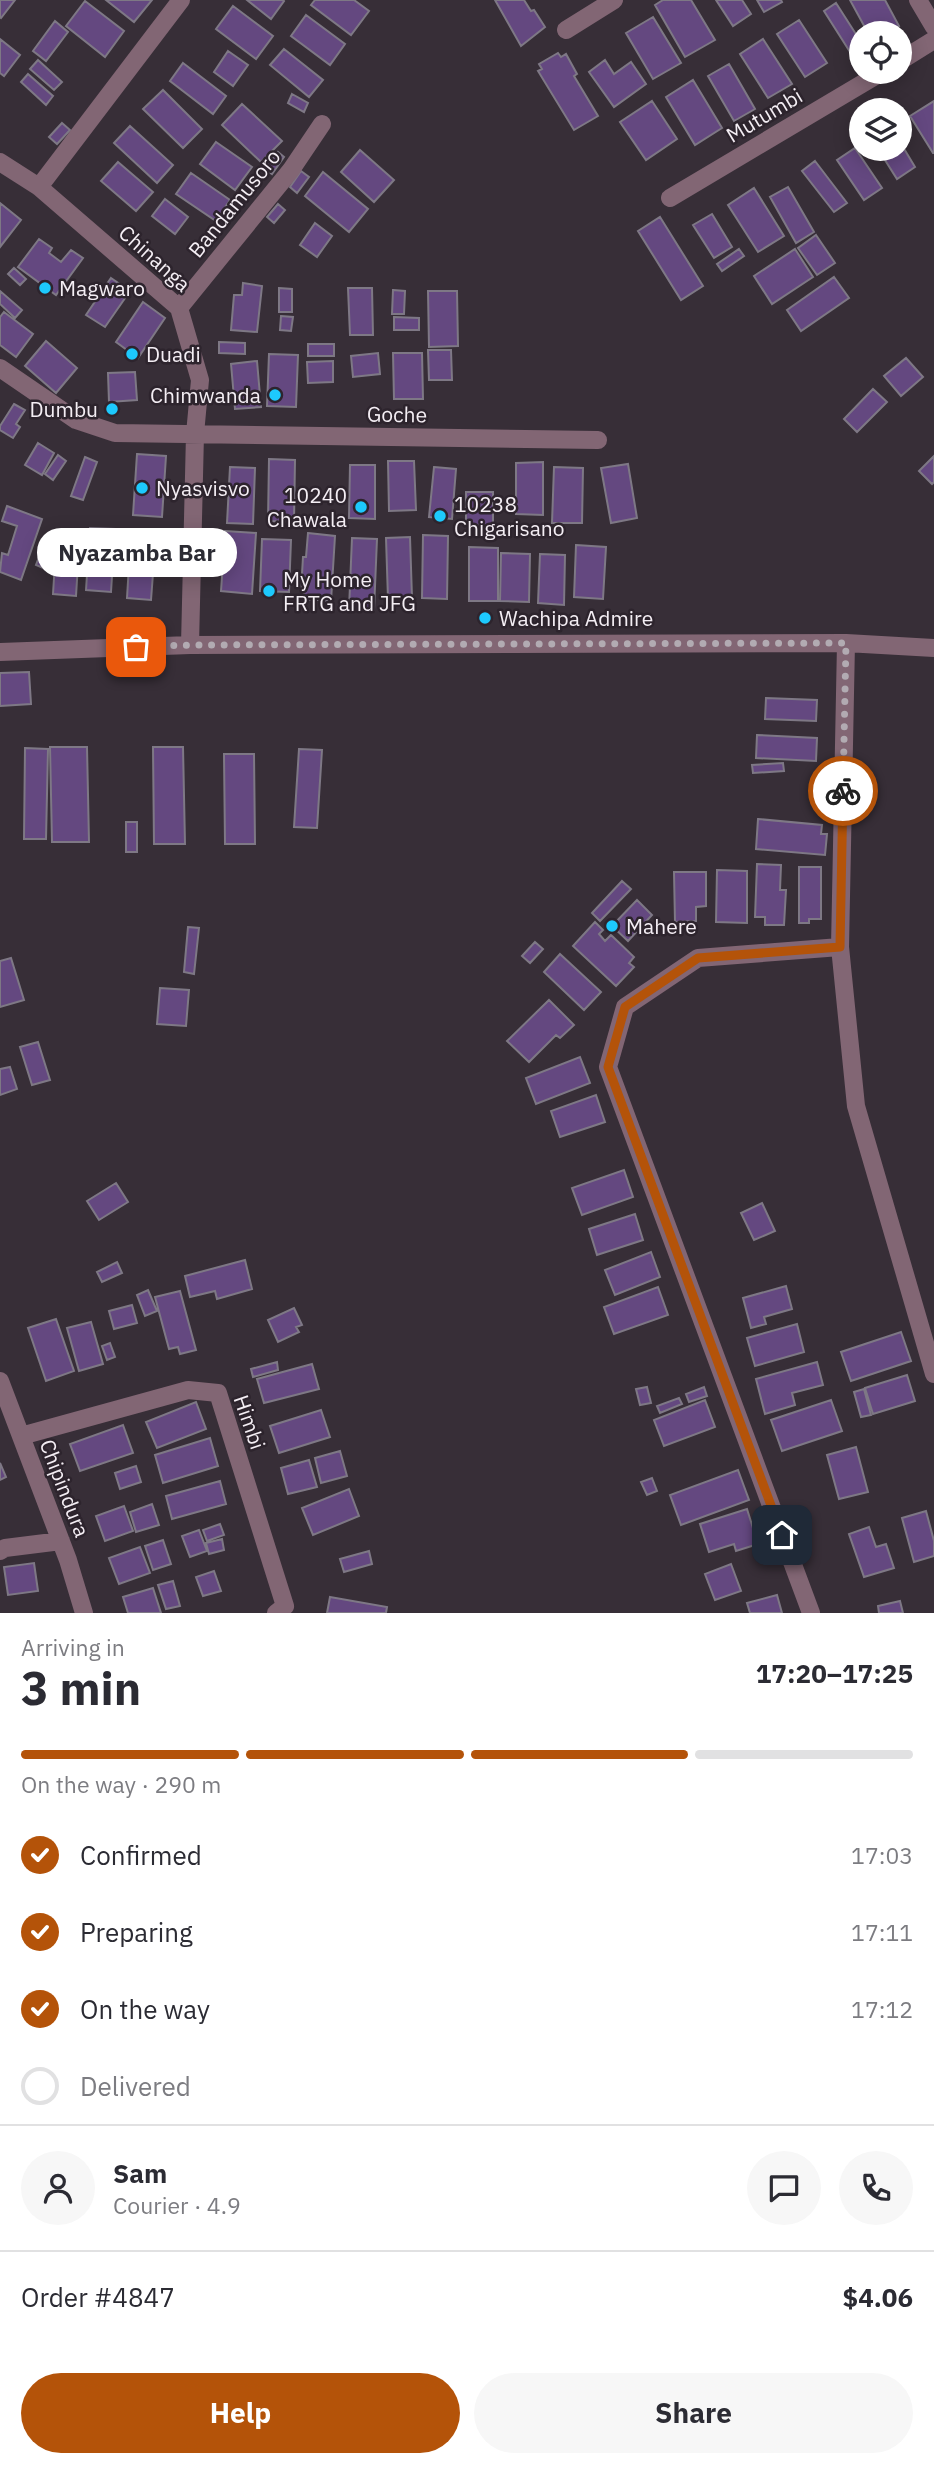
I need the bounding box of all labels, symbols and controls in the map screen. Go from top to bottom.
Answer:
map controls [849,21,912,161]
button: locate [849,21,912,84]
street label: Mutumbi [721,81,807,149]
button: layers [849,98,912,161]
street label: Bandamusoro [182,143,286,263]
street label: Chinanga [113,218,197,298]
place label: Magwaro [59,274,145,302]
marker: Magwaro [37,280,53,296]
place label: Duadi [146,340,201,368]
marker: Duadi [124,346,140,362]
place label: Chimwanda [150,381,261,409]
marker: Chimwanda [267,387,283,403]
place label: Dumbu [30,395,98,423]
street label: Goche [367,399,427,429]
marker: Dumbu [104,401,120,417]
place label: Nyasvisvo [156,474,250,502]
marker: Nyasvisvo [134,480,150,496]
place label: 10240 Chawala [267,481,347,533]
place label: 10238 Chigarisano [454,490,565,542]
marker: 10240 Chawala [353,499,369,515]
marker: 10238 Chigarisano [432,508,448,524]
callout: Nyazamba Bar [36,528,236,577]
text: Nyazamba Bar [58,537,216,567]
place label: My Home FRTG and JFG [283,565,416,617]
marker: My Home FRTG and JFG [261,583,277,599]
place label: Wachipa Admire [499,604,653,632]
marker: Wachipa Admire [477,610,493,626]
pin [106,617,166,677]
icon: bag [117,628,155,666]
courier [808,756,878,826]
icon: bike [824,772,862,810]
place label: Mahere [626,912,697,940]
marker: Mahere [604,918,620,934]
street label: Himbi [228,1391,272,1453]
street label: Chipindura [34,1435,96,1541]
pin [752,1505,812,1565]
icon: home [763,1516,801,1554]
text: Arriving in [21,1632,125,1662]
text: 17:20–17:25 [756,1656,913,1690]
text: 3 min [21,1658,141,1718]
text: On the way · 290 m [21,1769,221,1799]
icon: check [21,1836,59,1874]
text: Confirmed [80,1838,202,1872]
text: 17:03 [851,1840,913,1870]
icon: check [21,1913,59,1951]
text: Preparing [80,1915,193,1949]
text: 17:11 [851,1917,913,1947]
icon: check [21,1990,59,2028]
text: On the way [80,1992,210,2026]
text: 17:12 [851,1994,913,2024]
text: Delivered [80,2069,191,2103]
button: person [21,2151,95,2225]
button: chat [747,2151,821,2225]
button: phone [839,2151,913,2225]
text: Sam [113,2156,167,2190]
text: Courier · 4.9 [113,2190,241,2220]
text: Order #4847 [21,2280,175,2314]
text: $4.06 [843,2280,913,2314]
button: Help [21,2373,460,2453]
button: Share [474,2373,913,2453]

